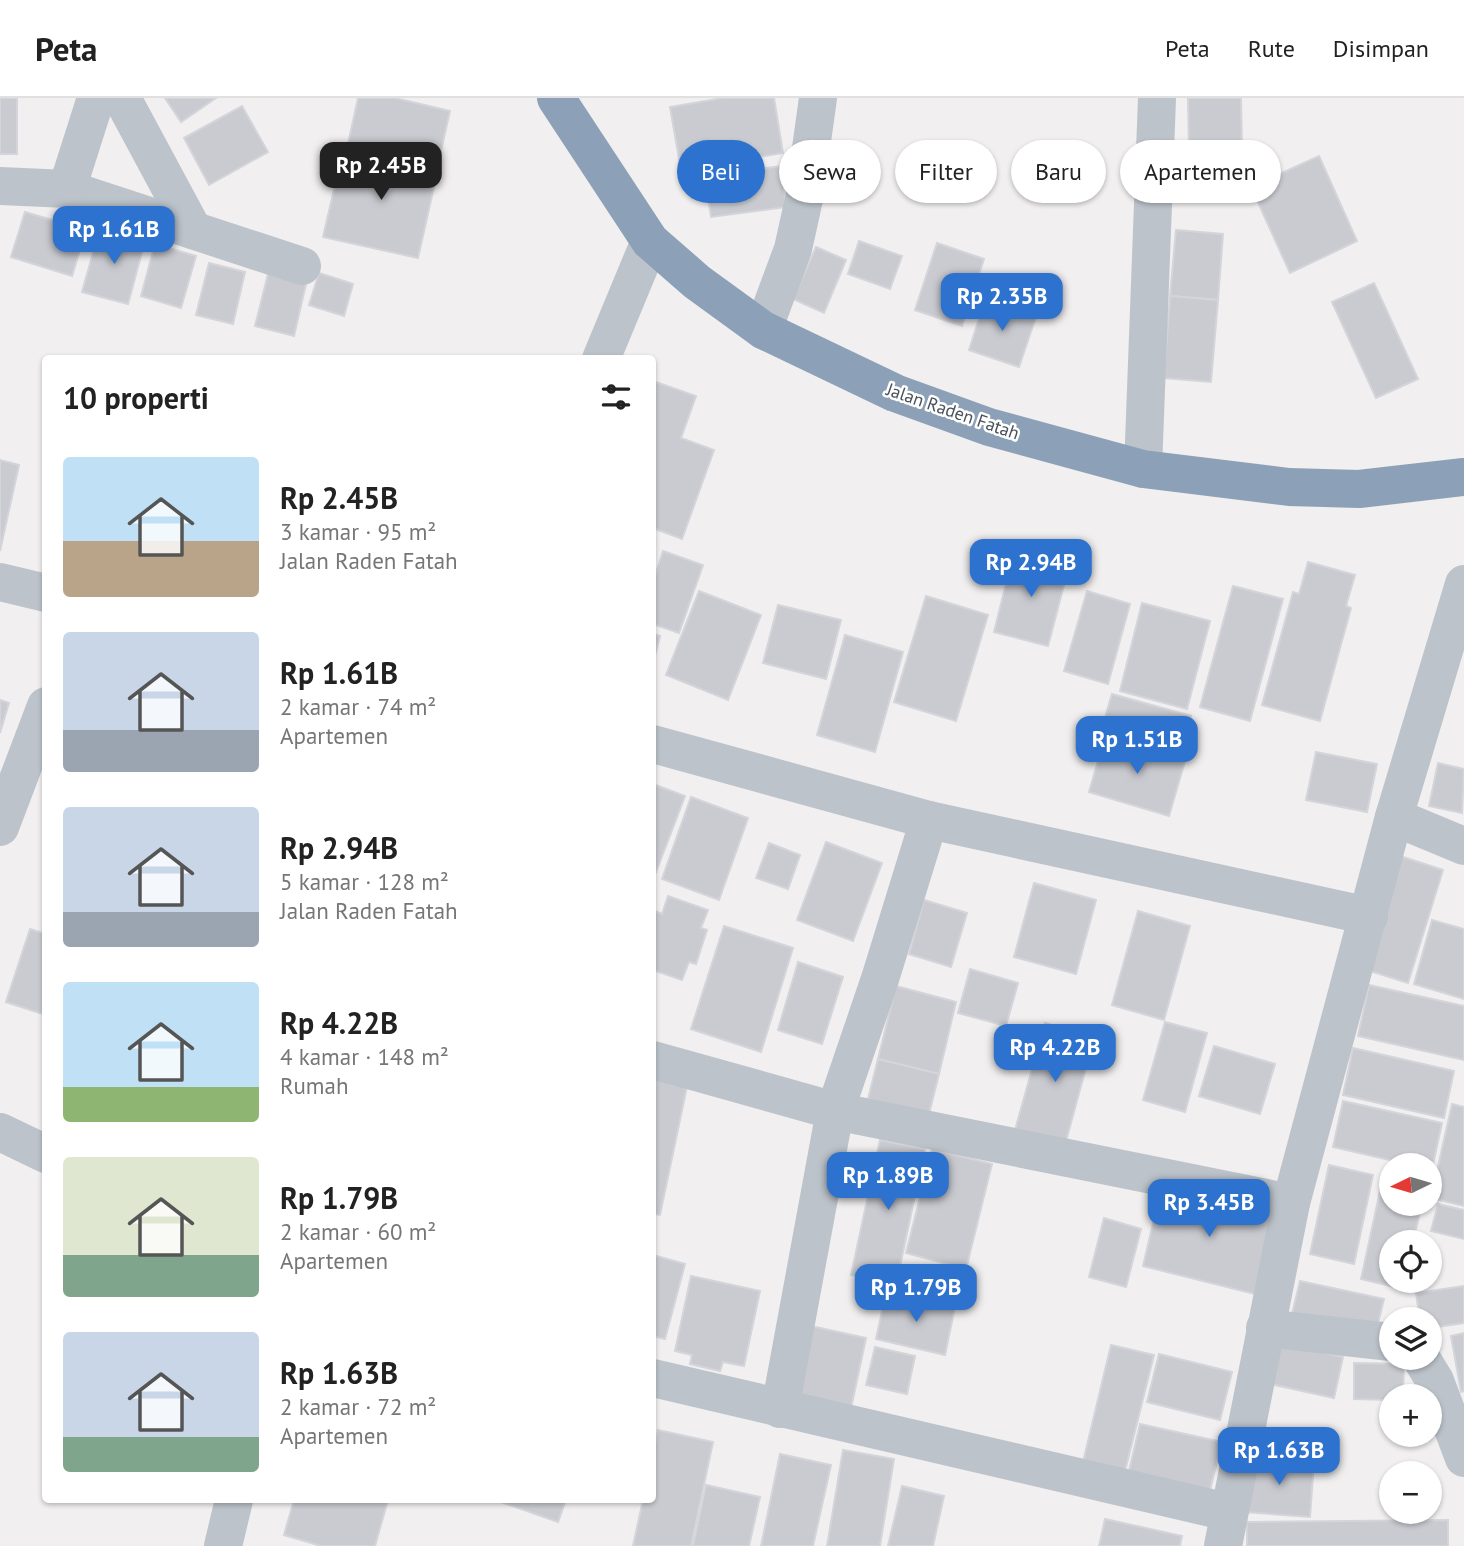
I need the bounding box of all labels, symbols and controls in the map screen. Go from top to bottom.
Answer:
text: Peta [35,27,97,70]
text: Peta [1165,33,1210,64]
text: Rute [1248,33,1295,64]
text: Disimpan [1333,33,1429,64]
chip: Beli [677,140,765,203]
chip: Sewa [779,140,881,203]
chip: Filter [895,140,997,203]
chip: Baru [1011,140,1106,203]
chip: Apartemen [1120,140,1281,203]
pin: Rp 2.45B [309,142,453,202]
text: Rp 2.45B [336,150,426,179]
pin: Rp 1.61B [42,206,186,266]
text: Rp 1.61B [69,214,159,243]
pin: Rp 2.35B [930,274,1074,333]
text: Rp 2.35B [957,281,1047,310]
street label: Jalan Raden Fatah [883,377,1022,445]
text: 10 properti [63,378,209,417]
icon: filters [597,378,635,416]
text: Rp 2.45B [280,478,398,517]
icon: home [119,485,203,569]
text: 3 kamar · 95 m² [280,517,436,546]
pin: Rp 2.94B [959,540,1103,599]
text: Jalan Raden Fatah [280,546,458,575]
text: Rp 2.94B [986,547,1076,576]
text: Rp 1.61B [280,653,398,692]
icon: home [119,660,203,744]
text: 2 kamar · 74 m² [280,692,436,721]
pin: Rp 1.51B [1065,716,1209,776]
text: Apartemen [280,721,388,750]
text: Rp 1.51B [1092,724,1182,753]
text: Rp 2.94B [280,828,398,867]
icon: home [119,835,203,919]
text: 5 kamar · 128 m² [280,867,449,896]
text: Jalan Raden Fatah [280,896,458,925]
text: Rp 4.22B [280,1003,398,1042]
icon: home [119,1010,203,1094]
pin: Rp 4.22B [983,1024,1127,1084]
text: Rp 4.22B [1010,1032,1100,1061]
text: 4 kamar · 148 m² [280,1042,449,1071]
text: Rumah [280,1071,349,1100]
pin: Rp 1.89B [816,1152,960,1212]
north arrow [1379,1153,1442,1216]
map controls [1379,1153,1442,1524]
text: Rp 1.89B [843,1160,933,1189]
text: Rp 1.79B [280,1178,398,1217]
pin: Rp 3.45B [1137,1180,1281,1239]
icon: home [119,1185,203,1269]
text: Rp 3.45B [1164,1187,1254,1216]
text: 2 kamar · 60 m² [280,1217,436,1246]
button: locate [1379,1230,1442,1293]
text: Apartemen [280,1246,388,1275]
pin: Rp 1.79B [844,1264,988,1324]
text: Rp 1.79B [871,1272,961,1301]
button: layers [1379,1307,1442,1370]
text: Rp 1.63B [280,1353,398,1392]
icon: home [119,1360,203,1444]
button: + [1379,1384,1442,1447]
text: 2 kamar · 72 m² [280,1392,436,1421]
text: Apartemen [280,1421,388,1450]
pin: Rp 1.63B [1207,1428,1351,1487]
text: Rp 1.63B [1234,1435,1324,1464]
button: − [1379,1461,1442,1524]

